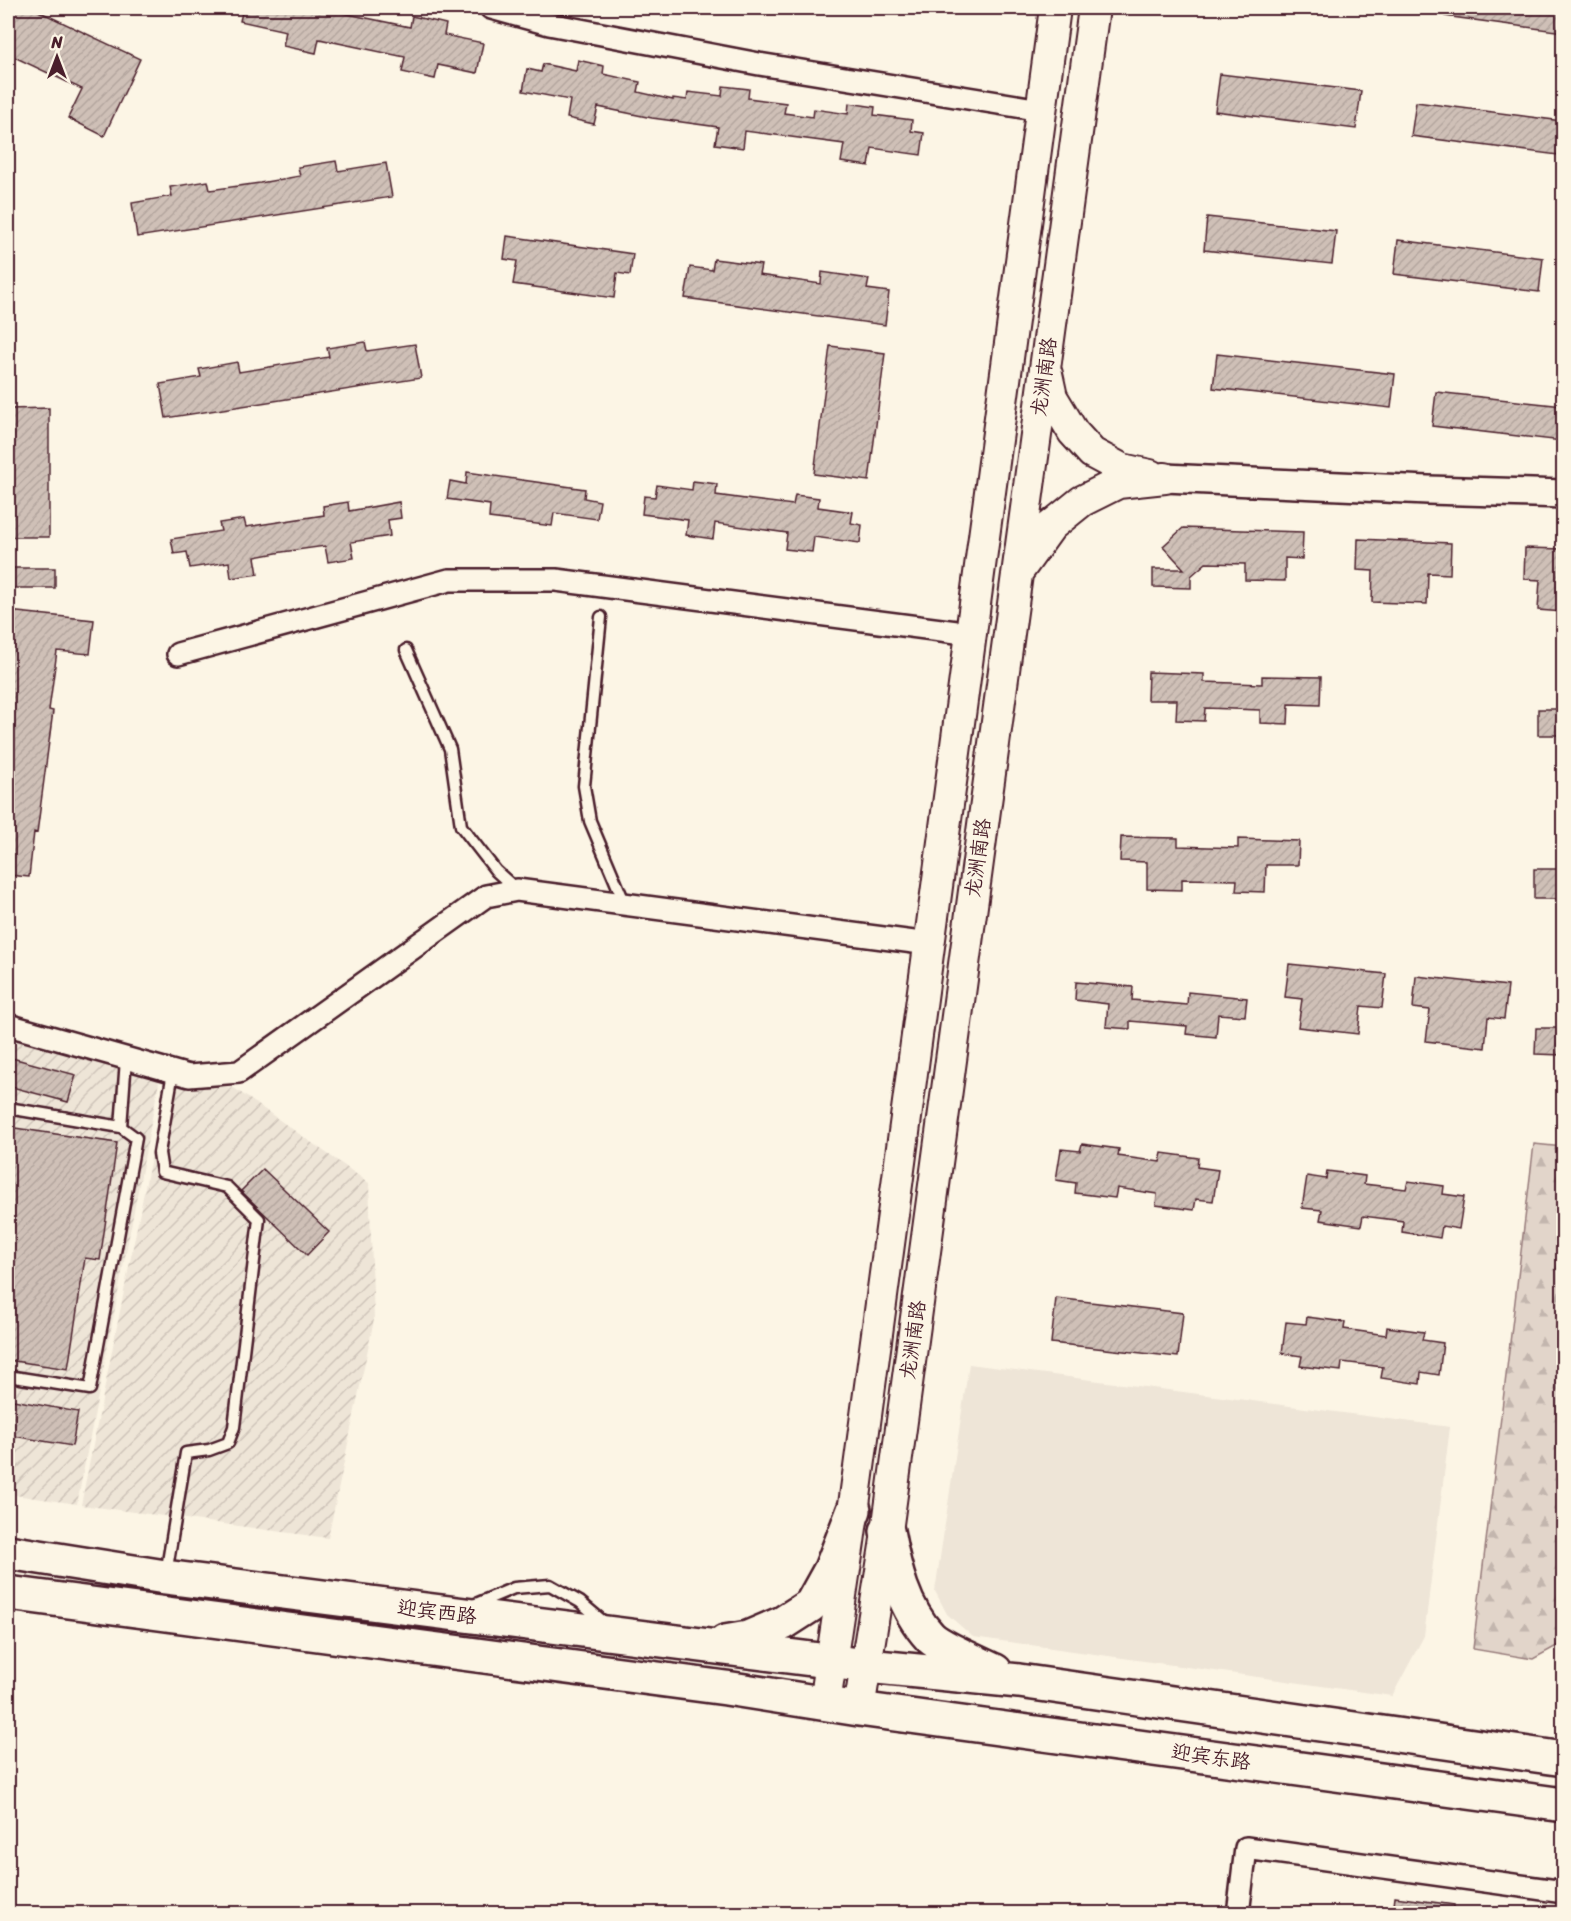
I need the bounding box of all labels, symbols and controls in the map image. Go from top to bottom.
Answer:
north arrow [27,27,87,87]
text: N [50,28,63,57]
street label: 龙洲南路 [1021,334,1067,419]
street label: 龙洲南路 [955,815,1001,900]
street label: 龙洲南路 [890,1297,936,1382]
street label: 迎宾西路 [395,1590,480,1634]
street label: 迎宾东路 [1169,1734,1254,1780]

